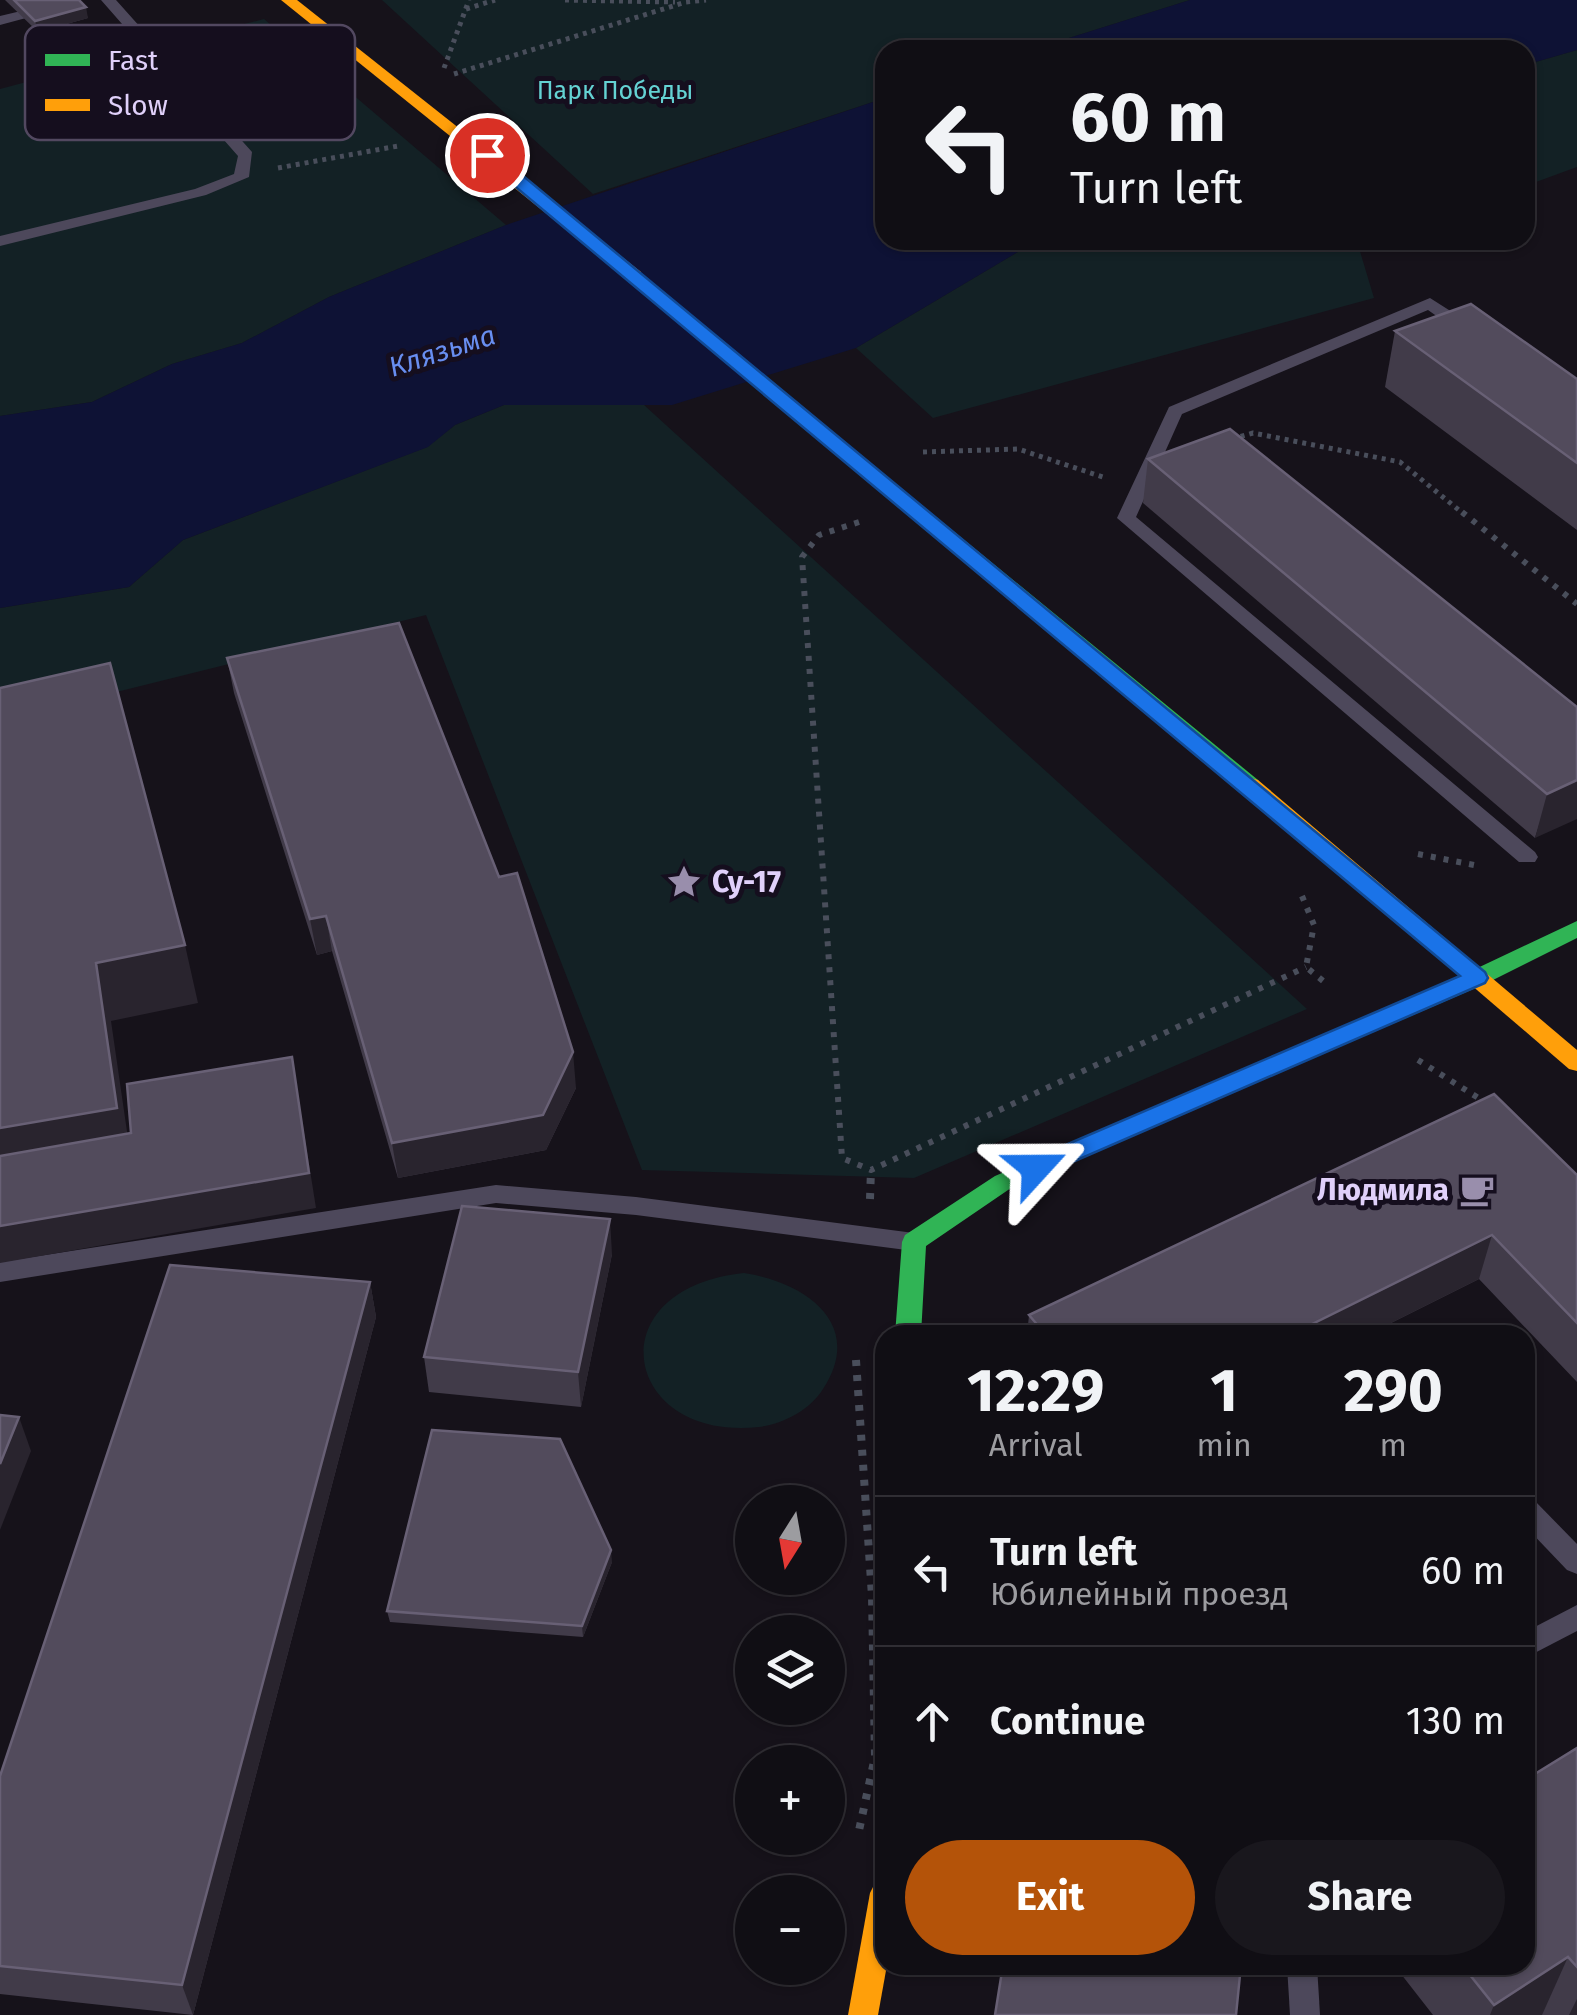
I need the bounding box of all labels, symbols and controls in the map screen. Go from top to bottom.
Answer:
legend [25,25,355,140]
text: Fast [108,44,159,77]
park label: Парк Победы [537,76,693,106]
text: 60 m [1070,76,1226,160]
icon: left [905,80,1035,210]
text: Slow [108,89,168,122]
pin [445,113,530,198]
icon: arrive [460,128,515,183]
text: Turn left [1070,161,1242,215]
water label: Клязьма [384,318,500,384]
place icon: Су-17 [665,863,703,901]
place label: Су-17 [712,864,781,900]
position arrow [984,1116,1088,1220]
cafe icon: Людмила [1458,1171,1496,1209]
place label: Людмила [1317,1172,1449,1208]
text: 12:29 [967,1355,1104,1427]
text: 1 [1210,1355,1238,1427]
text: 290 [1344,1355,1443,1427]
text: Arrival [989,1426,1083,1464]
text: min [1196,1426,1252,1464]
text: m [1380,1426,1407,1464]
north arrow [735,1485,845,1595]
map controls [735,1485,845,1985]
text: Turn left [990,1529,1137,1575]
icon: left [905,1544,960,1599]
text: 60 m [1421,1548,1505,1594]
text: Юбилейный проезд [990,1575,1288,1613]
button: layers [735,1615,845,1725]
icon: ahead [905,1694,960,1749]
text: Continue [990,1698,1145,1744]
text: 130 m [1406,1698,1505,1744]
button: + [735,1745,845,1855]
button: Exit [905,1840,1195,1955]
button: Share [1215,1840,1505,1955]
button: − [735,1875,845,1985]

